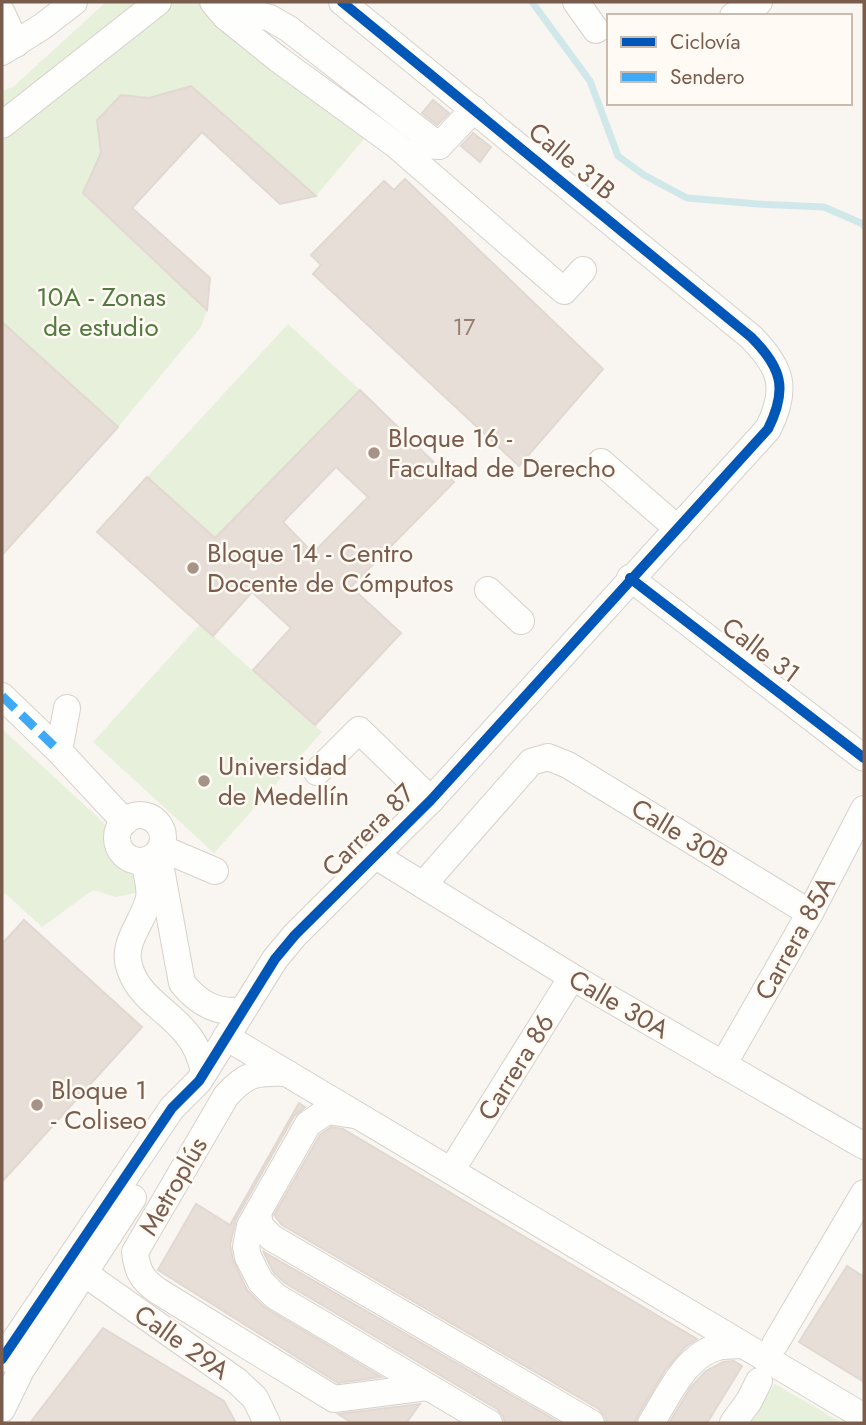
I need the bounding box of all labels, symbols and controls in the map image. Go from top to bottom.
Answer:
legend [607,14,852,105]
text: Ciclovía [670,27,741,57]
text: Sendero [670,62,745,92]
street label: Calle 31B [520,113,624,209]
park label: 10A - Zonas de estudio [36,278,166,346]
house number: 17 [453,310,475,344]
place label: Bloque 16 - Facultad de Derecho [388,419,615,487]
marker: Bloque 16 - Facultad de Derecho [366,445,382,461]
place label: Bloque 14 - Centro Docente de Cómputos [207,534,453,602]
marker: Bloque 14 - Centro Docente de Cómputos [185,560,201,576]
street label: Calle 31 [714,608,808,692]
place label: Universidad de Medellín [218,747,349,815]
marker: Universidad de Medellín [196,773,212,789]
street label: Carrera 87 [313,775,423,885]
street label: Calle 30B [624,789,736,877]
street label: Carrera 85A [745,868,845,1007]
street label: Calle 30A [562,960,677,1048]
street label: Carrera 86 [468,1006,564,1128]
place label: Bloque 1 - Coliseo [51,1071,147,1139]
marker: Bloque 1 - Coliseo [29,1097,45,1113]
street label: Metroplús [129,1130,217,1242]
street label: Calle 29A [127,1295,238,1389]

